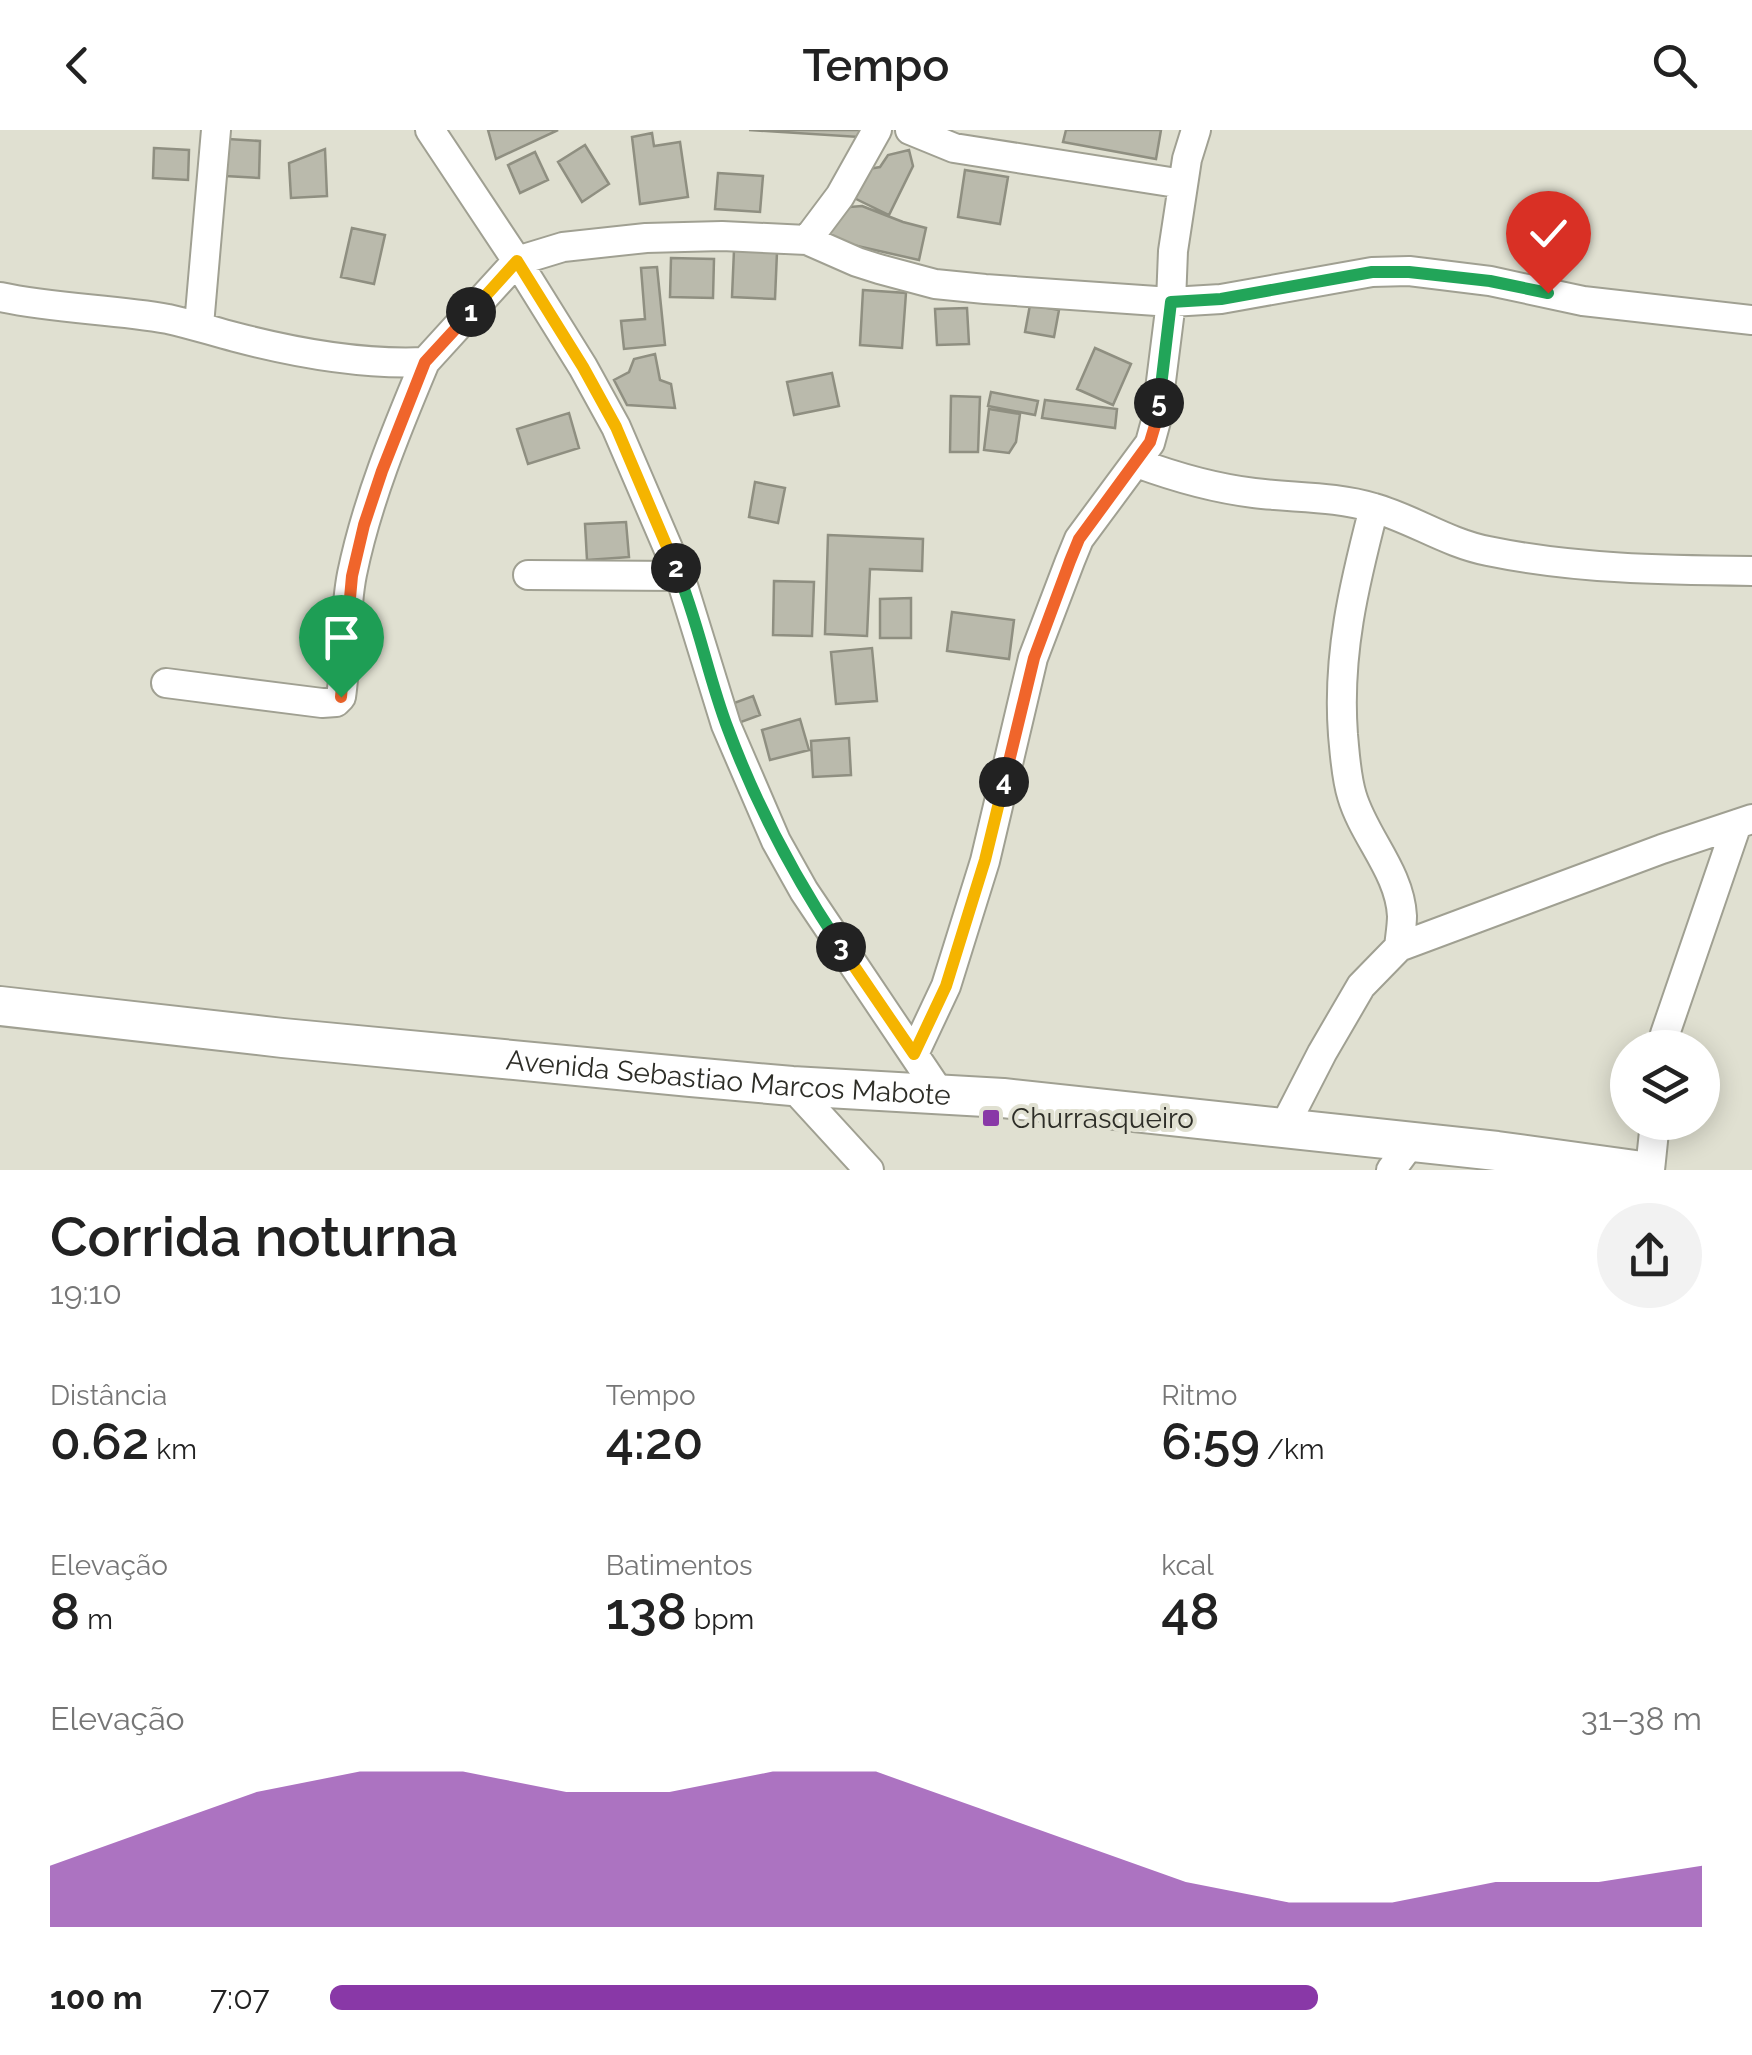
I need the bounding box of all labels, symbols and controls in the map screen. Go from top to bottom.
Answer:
icon: back [50,38,105,93]
icon: search [1647,38,1702,93]
text: Tempo [803,39,949,92]
pin [1506,191,1591,294]
icon: check [1521,206,1576,261]
pin: 1 [446,287,496,337]
text: 1 [464,295,478,328]
pin: 5 [1134,378,1184,428]
text: 5 [1151,386,1167,419]
pin: 2 [651,543,701,593]
text: 2 [668,551,684,584]
pin [299,595,384,698]
icon: arrive [314,610,369,665]
pin: 4 [979,757,1029,807]
text: 4 [996,765,1012,798]
pin: 3 [816,922,866,972]
text: 3 [833,930,849,963]
map controls [1610,1030,1720,1140]
button: layers [1610,1030,1720,1140]
street label: Avenida Sebastiao Marcos Mabote [505,1043,952,1112]
place label: Churrasqueiro [1011,1102,1194,1135]
marker: Churrasqueiro [980,1107,1002,1129]
button: share [1597,1203,1702,1308]
text: Corrida noturna [50,1204,458,1269]
text: 19:10 [50,1274,122,1311]
text: Distância [50,1379,167,1412]
text: Tempo [606,1379,696,1412]
text: Ritmo [1161,1379,1237,1412]
text: 0.62 [50,1412,149,1471]
text: 4:20 [606,1412,703,1471]
text: 6:59 [1161,1412,1260,1471]
text: km [149,1433,197,1466]
text: /km [1260,1433,1324,1466]
text: Elevação [50,1549,168,1582]
text: Batimentos [606,1549,753,1582]
text: kcal [1161,1549,1214,1582]
text: 8 [50,1582,80,1641]
text: 138 [606,1582,687,1641]
text: 48 [1161,1582,1220,1641]
text: m [80,1603,113,1636]
text: bpm [687,1603,754,1636]
text: Elevação [50,1700,185,1737]
text: 31–38 m [1581,1700,1702,1737]
text: 100 m [50,1979,143,2016]
text: 7:07 [210,1979,270,2016]

